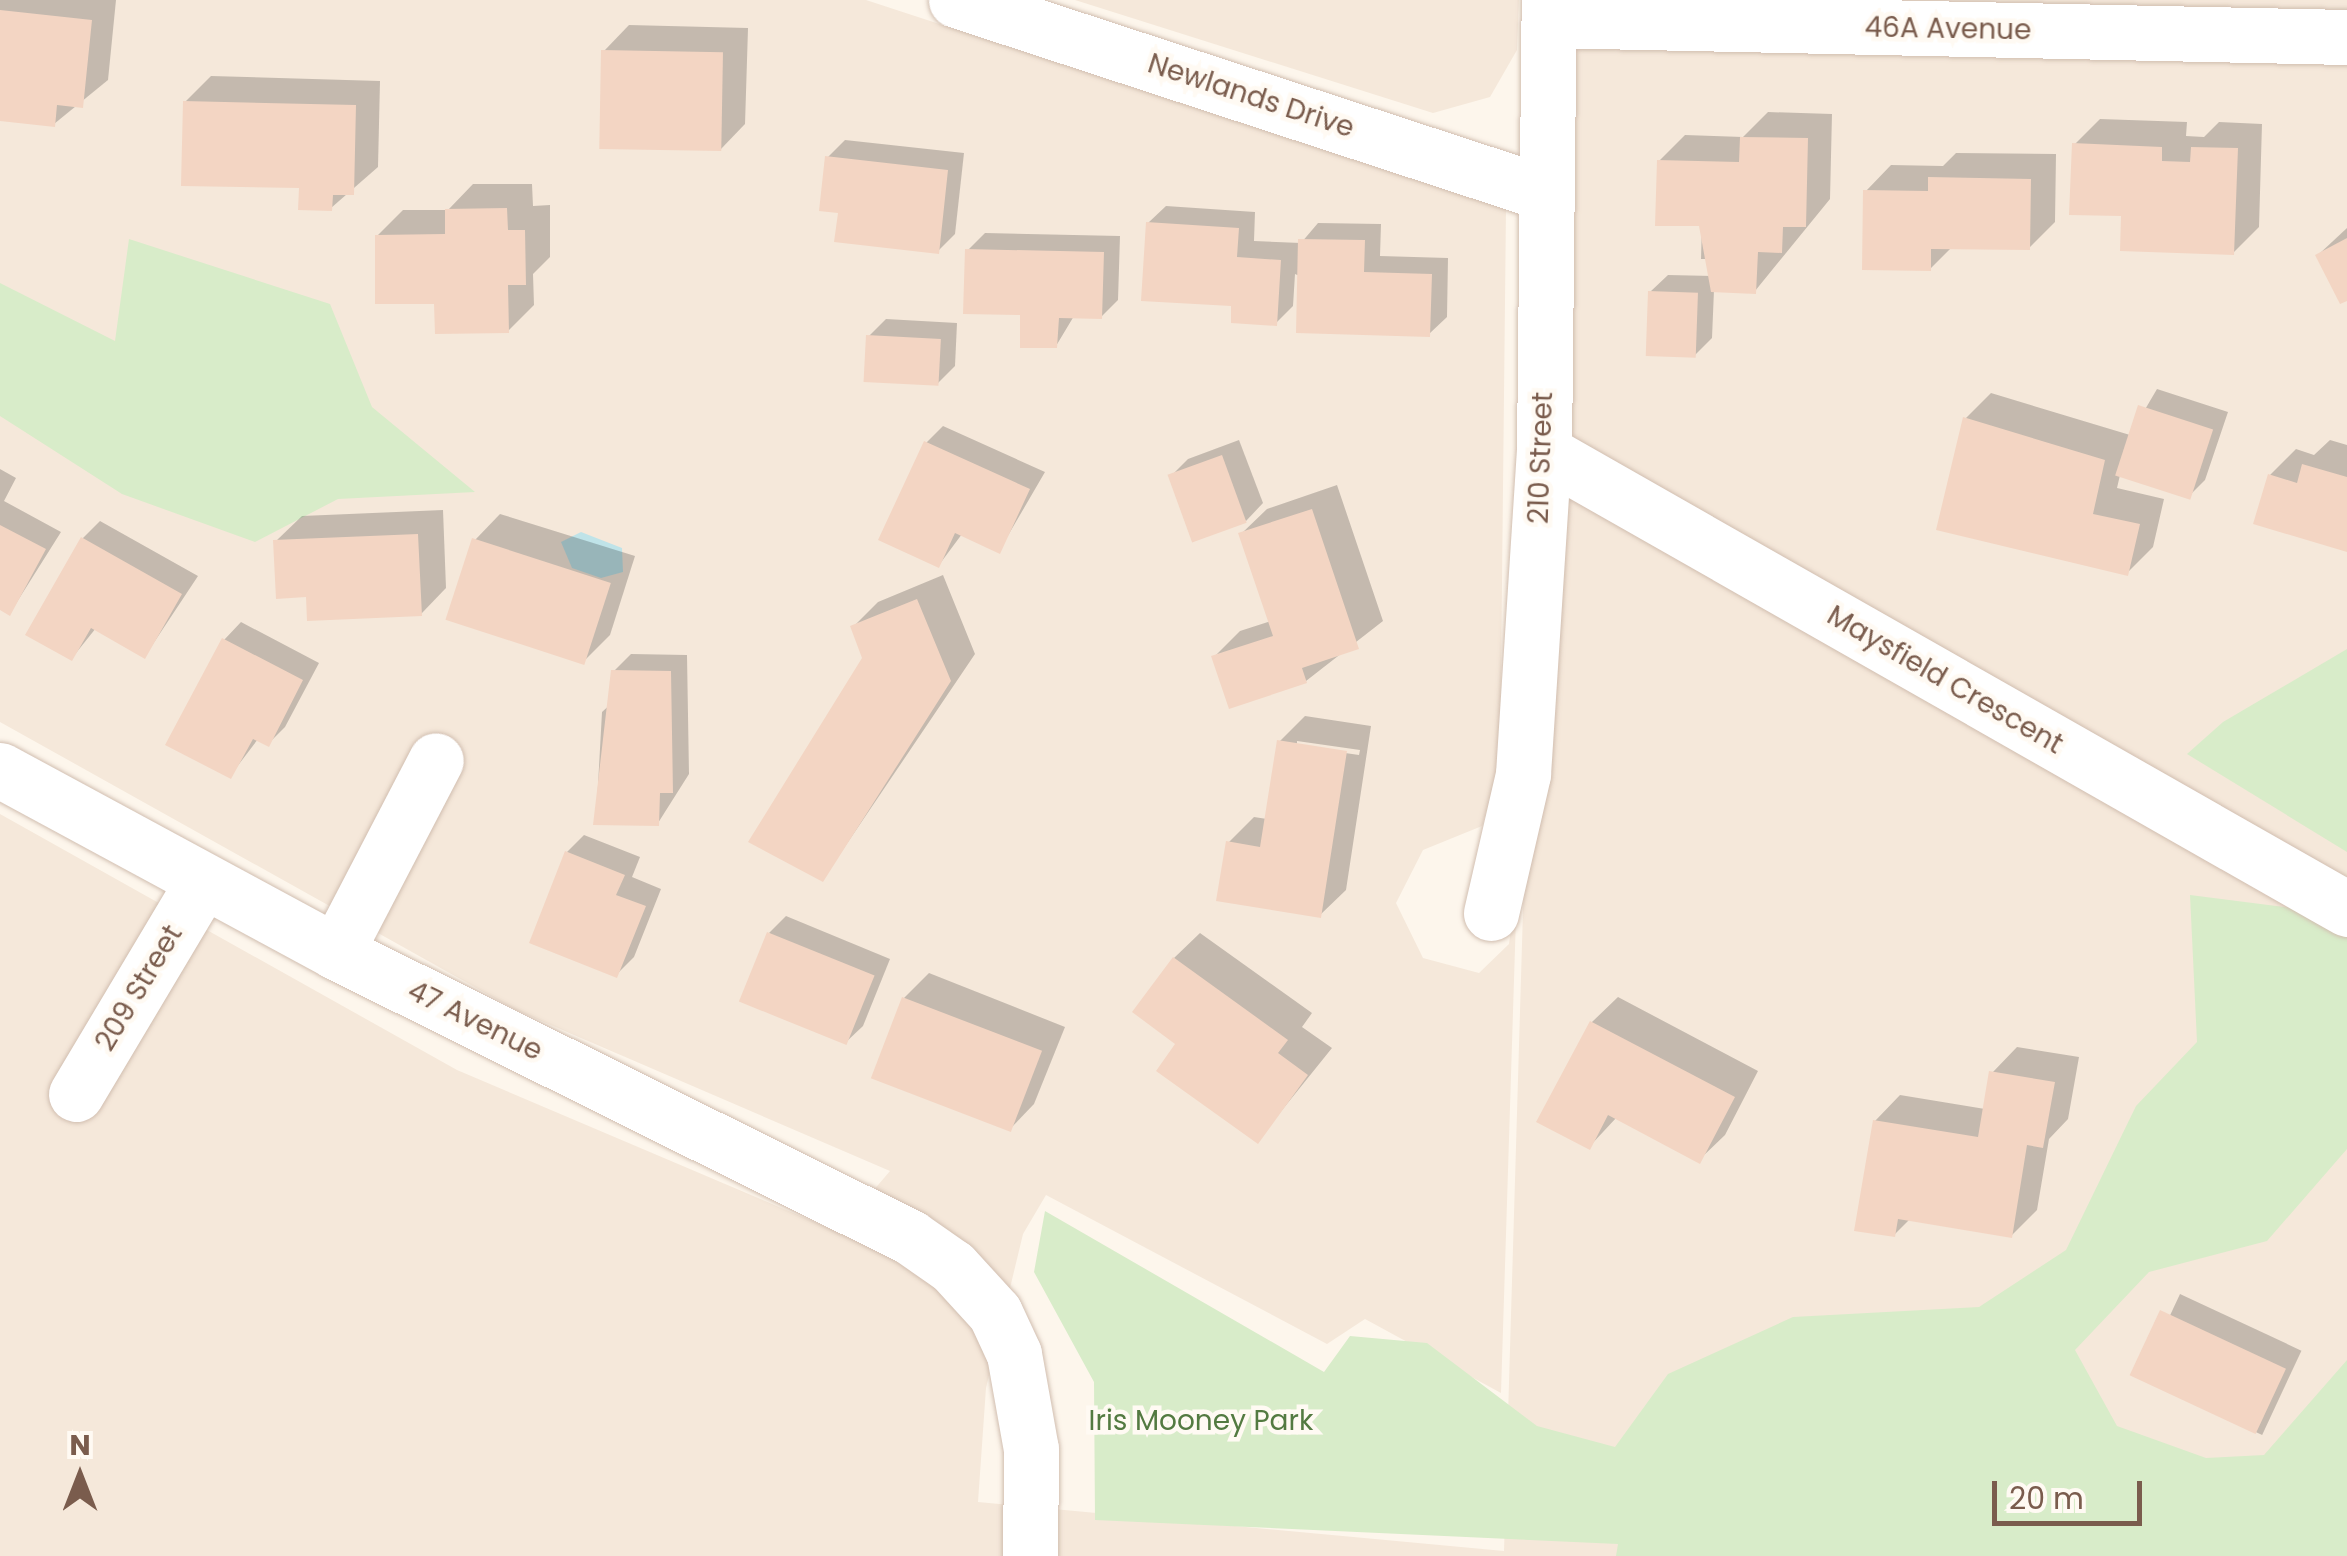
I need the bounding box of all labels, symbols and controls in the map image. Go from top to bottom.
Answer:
street label: 46A Avenue [1864,11,2032,47]
street label: Newlands Drive [1144,47,1358,145]
street label: 210 Street [1522,391,1560,525]
street label: Maysfield Crescent [1821,599,2069,761]
street label: 209 Street [88,919,190,1057]
street label: 47 Avenue [402,974,548,1068]
park label: Iris Mooney Park [1089,1404,1313,1438]
north arrow [30,1426,130,1526]
text: N [69,1426,91,1465]
scale bar [1997,1461,2147,1523]
text: 20 m [2009,1477,2084,1520]

